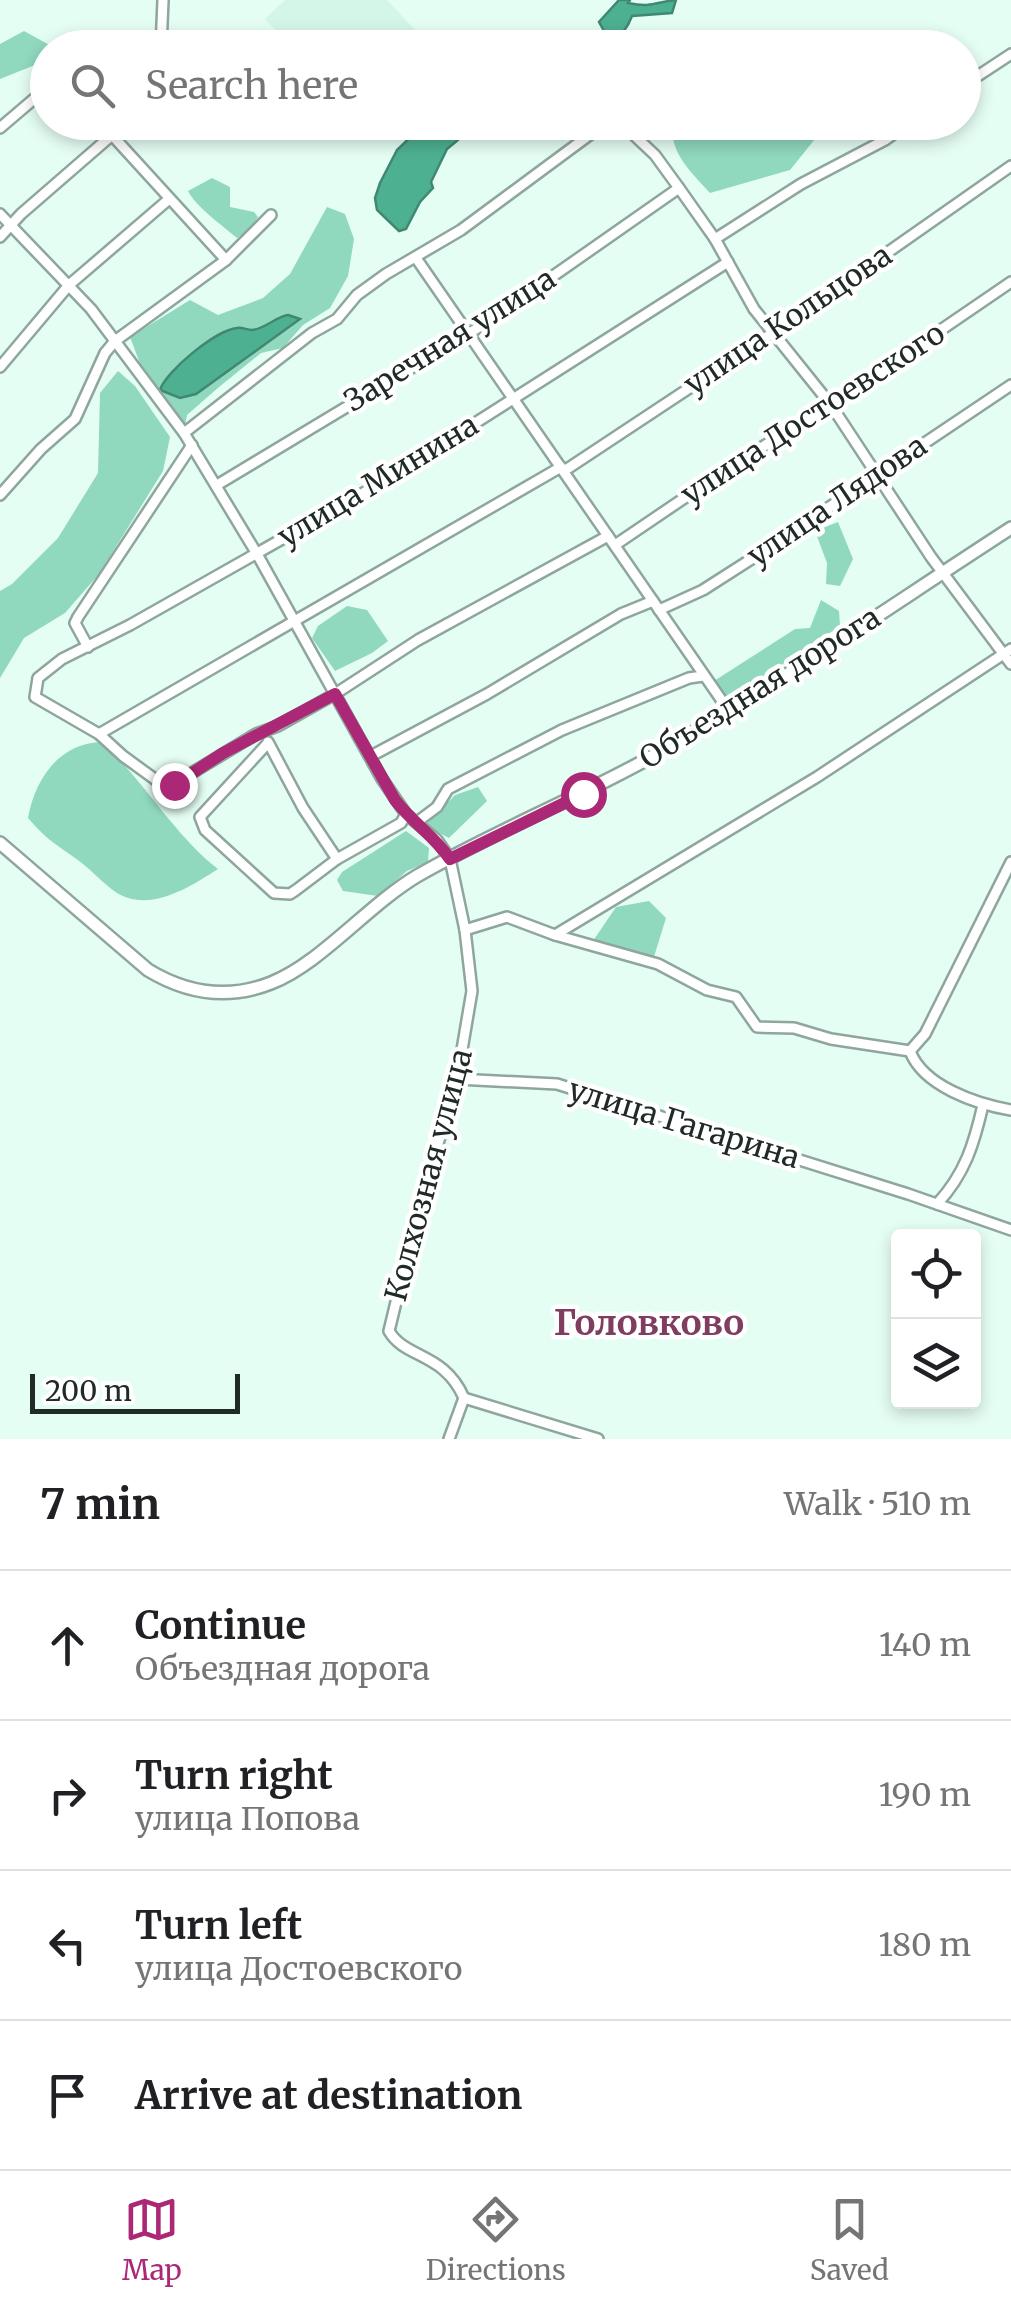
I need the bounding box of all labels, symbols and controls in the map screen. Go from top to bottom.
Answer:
search box [30,30,981,140]
icon: search [65,58,120,113]
text: Search here [145,62,358,109]
street label: улица Кольцова [676,236,899,403]
street label: Заречная улица [337,259,562,419]
street label: улица Достоевского [673,314,952,513]
street label: улица Минина [270,405,485,555]
street label: улица Лядова [739,426,933,574]
street label: Объездная дорога [632,598,887,777]
route end [152,763,198,809]
route start [561,772,607,818]
street label: Колхозная улица [376,1045,480,1305]
street label: улица Гагарина [564,1070,804,1176]
map controls [891,1229,981,1409]
button: locate [891,1229,981,1319]
district label: Головково [554,1301,744,1345]
button: layers [891,1319,981,1409]
scale bar [30,1369,240,1414]
text: 200 m [45,1373,132,1409]
text: 7 min [40,1478,160,1530]
text: Walk · 510 m [784,1484,971,1524]
text: Continue [135,1602,306,1649]
icon: ahead [40,1618,95,1673]
text: 140 m [879,1625,971,1665]
text: Объездная дорога [135,1649,430,1689]
text: Turn right [135,1752,333,1799]
icon: right [40,1768,95,1823]
text: 190 m [879,1775,971,1815]
text: улица Попова [135,1799,360,1839]
text: Turn left [135,1902,302,1949]
icon: left [40,1918,95,1973]
text: 180 m [879,1925,971,1965]
text: улица Достоевского [135,1949,462,1989]
icon: arrive [40,2068,95,2123]
text: Arrive at destination [135,2072,522,2119]
tab: Map [122,2192,182,2288]
tab: Directions [426,2192,566,2288]
tab: Saved [810,2192,889,2288]

